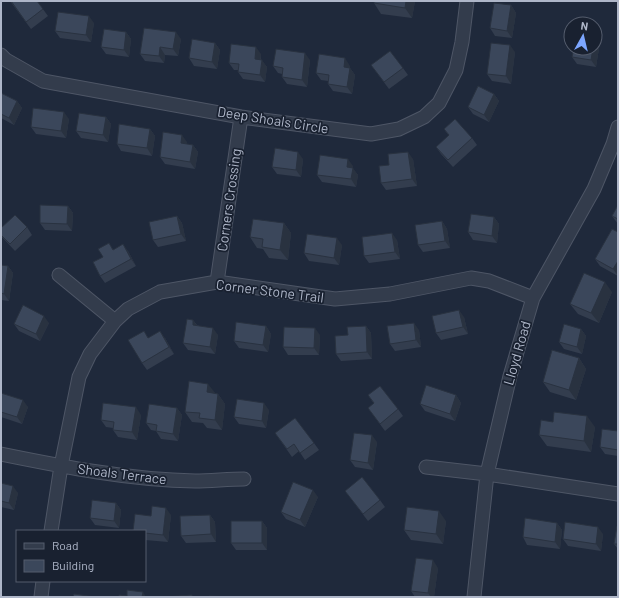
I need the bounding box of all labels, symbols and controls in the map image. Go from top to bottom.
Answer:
north arrow [563,16,603,56]
text: N [580,19,589,33]
street label: Deep Shoals Circle [216,102,330,137]
street label: Corners Crossing [213,147,244,252]
street label: Corner Stone Trail [215,275,325,306]
street label: Lloyd Road [499,319,534,387]
street label: Shoals Terrace [77,460,168,487]
legend [16,530,146,582]
text: Road [52,538,79,552]
text: Building [52,558,94,572]

